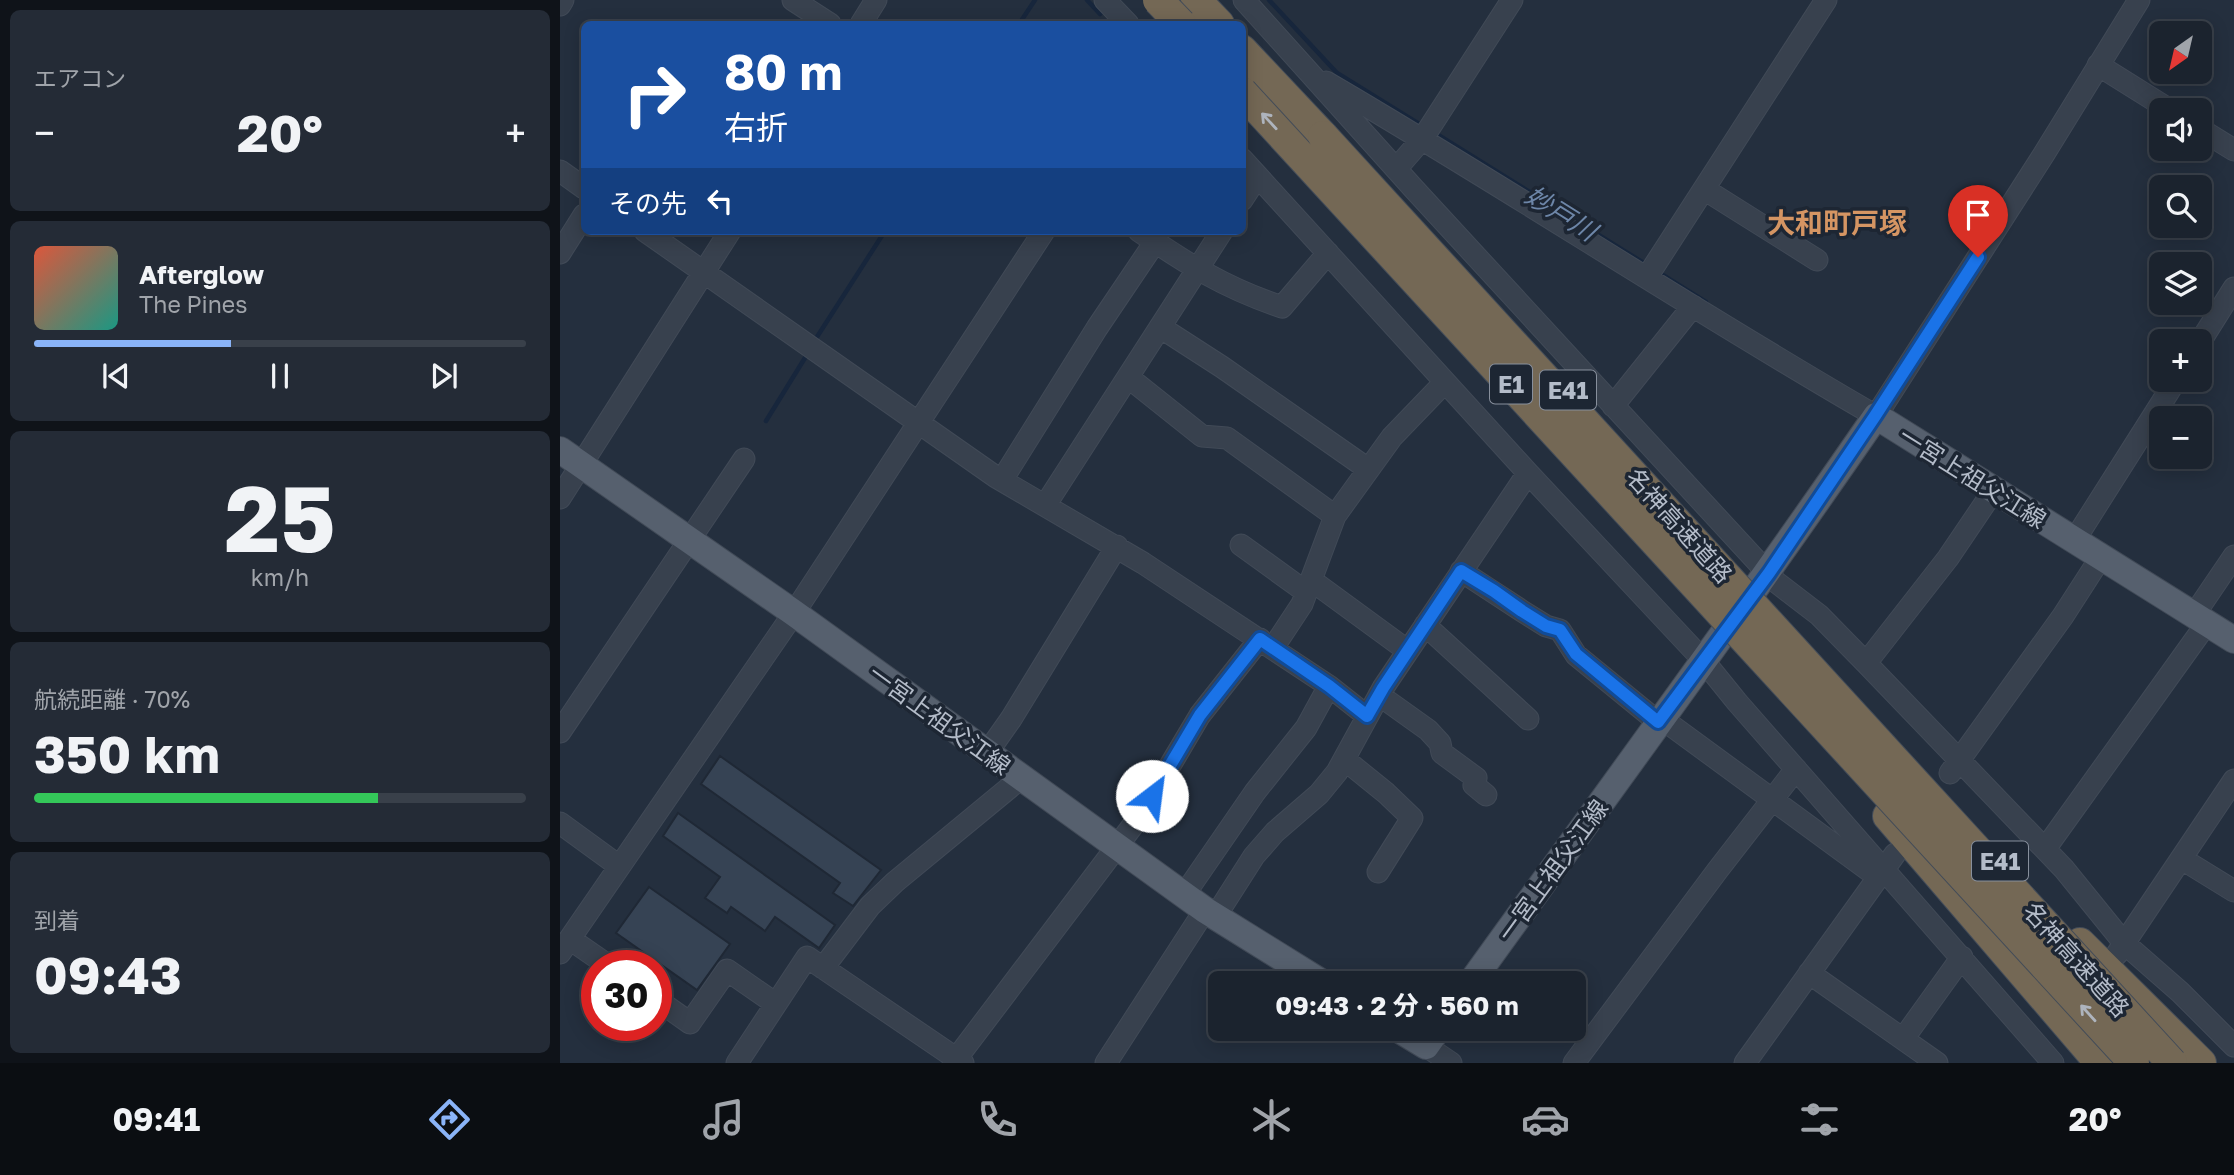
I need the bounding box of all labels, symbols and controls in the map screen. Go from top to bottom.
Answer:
north arrow [2149,21,2212,84]
map controls [2149,21,2212,469]
text: 80 m [724,42,842,101]
icon: right [609,49,700,140]
text: エアコン [34,64,126,92]
button: sound [2149,98,2212,161]
text: 20° [237,101,323,163]
text: 右折 [724,108,788,146]
text: − [34,110,55,155]
text: + [505,110,526,155]
one-way arrow [1261,112,1277,130]
button: search [2149,175,2212,238]
water label: 妙戸川 [1520,179,1605,248]
icon: left [701,182,739,220]
pin [1948,185,2008,257]
text: その先 [609,188,687,219]
icon: arrive [1959,196,1997,234]
district label: 大和町戸塚 [1767,206,1907,239]
button: layers [2149,252,2212,315]
text: Afterglow [139,259,264,290]
text: The Pines [139,290,247,318]
button: + [2149,329,2212,392]
icon: previous [97,357,135,395]
icon: pause [261,357,299,395]
icon: next [425,357,463,395]
road number: E1 [1490,364,1532,404]
road number: E41 [1540,370,1596,410]
button: − [2149,406,2212,469]
street label: 一宮上祖父江線 [1894,420,2052,534]
street label: 名神高速道路 [1621,462,1739,588]
text: 25 [224,463,336,572]
text: km/h [251,563,309,591]
street label: 一宮上祖父江線 [864,658,1016,780]
text: 航続距離 · 70% [34,685,190,713]
text: 350 km [34,722,220,784]
position arrow [1115,759,1189,833]
street label: 一宮上祖父江線 [1491,794,1613,946]
road number: E41 [1972,842,2028,880]
street label: 名神高速道路 [2018,896,2136,1022]
text: 到着 [34,906,80,934]
text: 09:43 [34,943,182,1005]
speed limit sign: 30 [581,950,672,1041]
text: 09:43 · 2 分 · 560 m [1275,990,1519,1021]
one-way arrow [2079,1005,2096,1022]
icon: directions [425,1095,474,1144]
icon: music [699,1095,748,1144]
icon: phone [973,1095,1022,1144]
icon: climate [1247,1095,1296,1144]
icon: car [1521,1095,1570,1144]
icon: filters [1795,1095,1844,1144]
text: 09:41 [112,1100,200,1138]
text: 20° [2069,1100,2121,1138]

